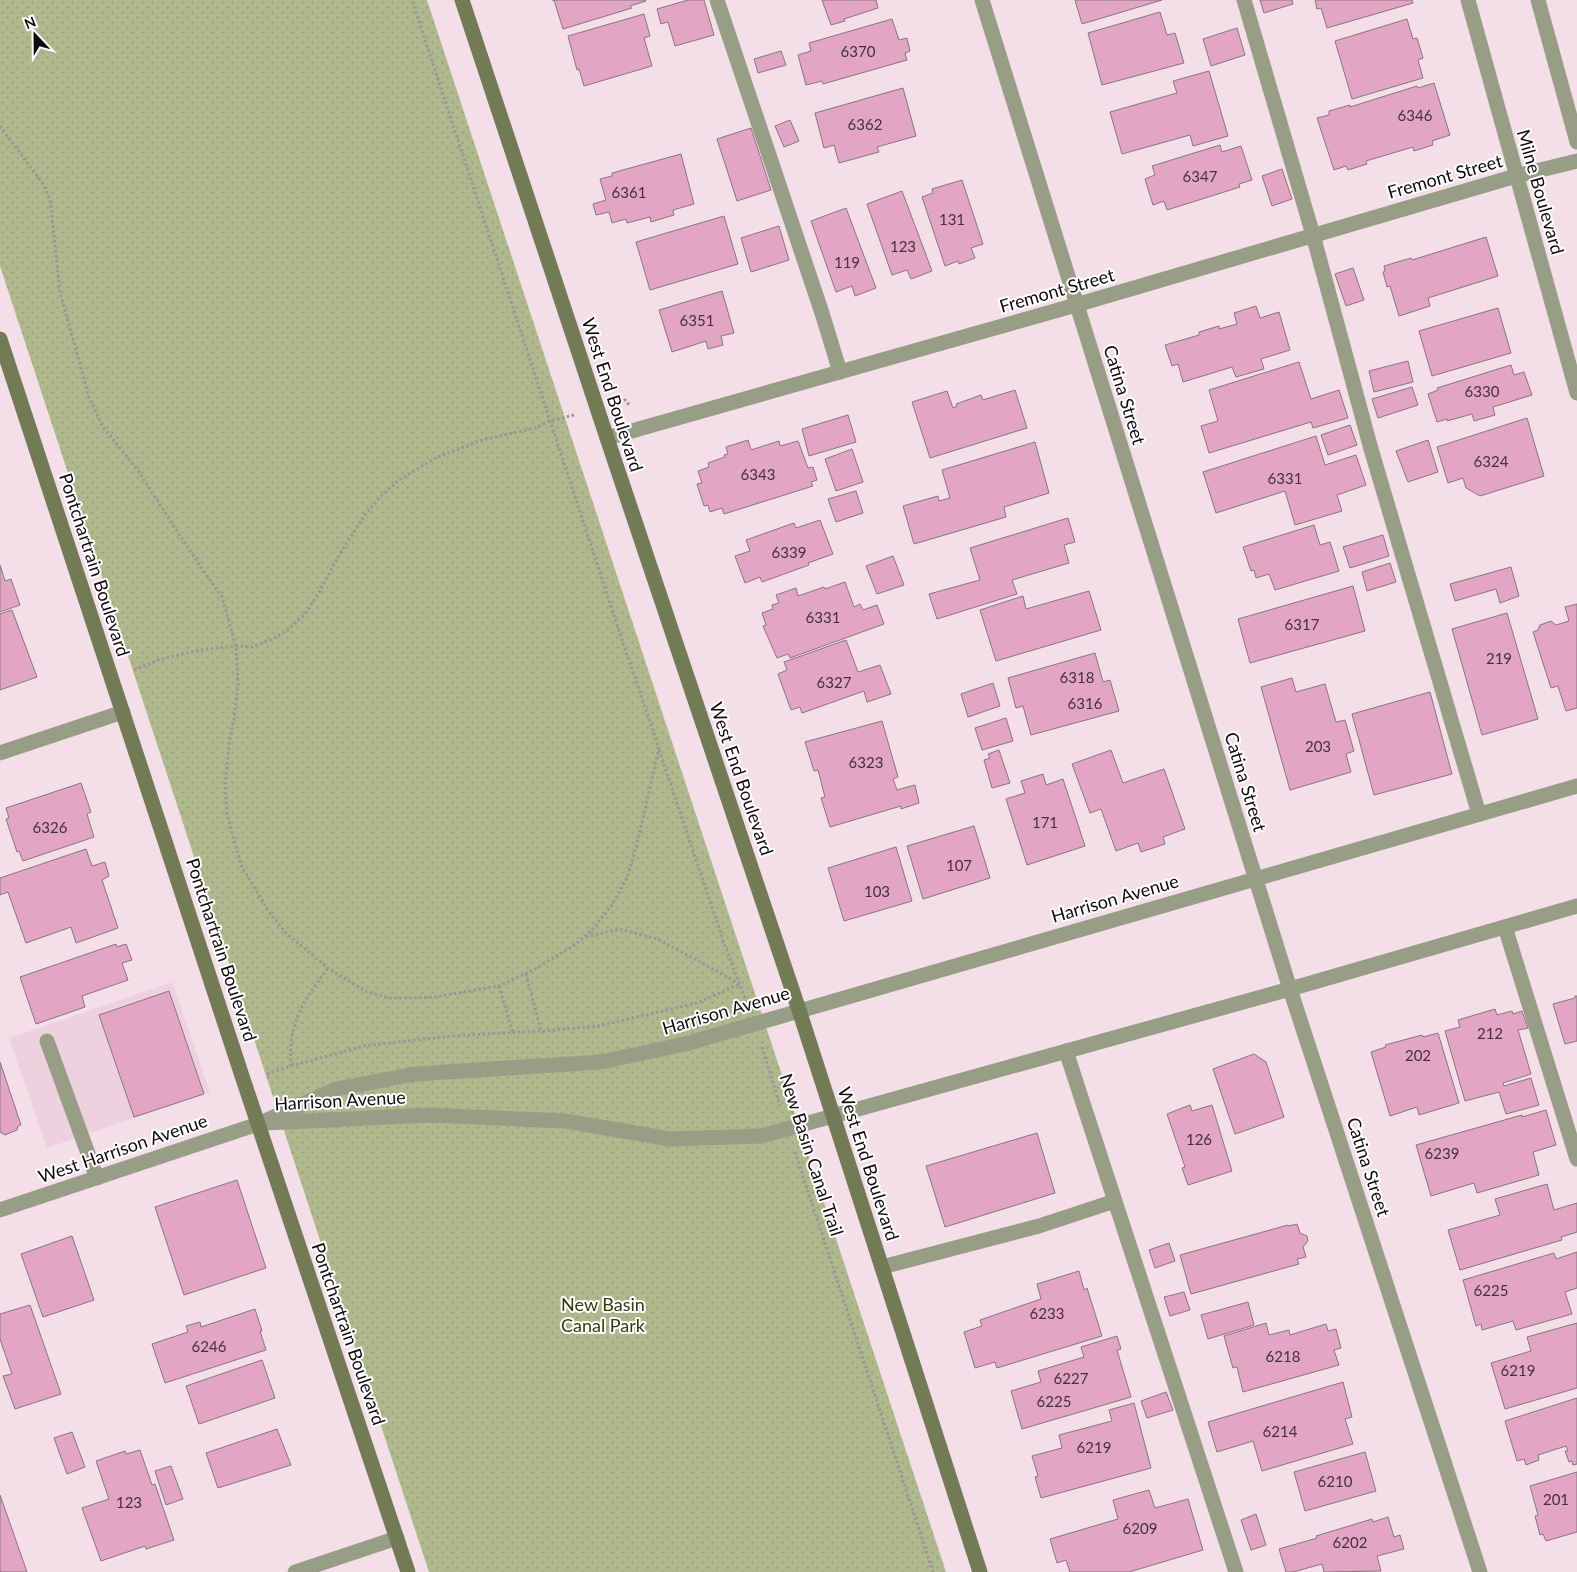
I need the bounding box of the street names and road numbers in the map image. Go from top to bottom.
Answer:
street label: Milne Boulevard [1513,127,1569,257]
street label: Fremont Street [1385,149,1505,203]
street label: Fremont Street [997,263,1117,317]
street label: West End Boulevard [578,315,648,474]
street label: Catina Street [1099,342,1151,448]
street label: Pontchartrain Boulevard [55,470,135,659]
street label: West End Boulevard [705,699,778,858]
street label: Catina Street [1220,729,1272,835]
street label: Pontchartrain Boulevard [182,855,262,1044]
street label: Harrison Avenue [1048,869,1181,927]
street label: Harrison Avenue [659,981,792,1039]
street label: New Basin Canal Trail [775,1071,849,1239]
street label: West End Boulevard [834,1084,904,1243]
street label: Harrison Avenue [274,1086,406,1114]
street label: West Harrison Avenue [35,1109,210,1187]
street label: Catina Street [1343,1114,1395,1220]
street label: Pontchartrain Boulevard [307,1240,391,1428]

